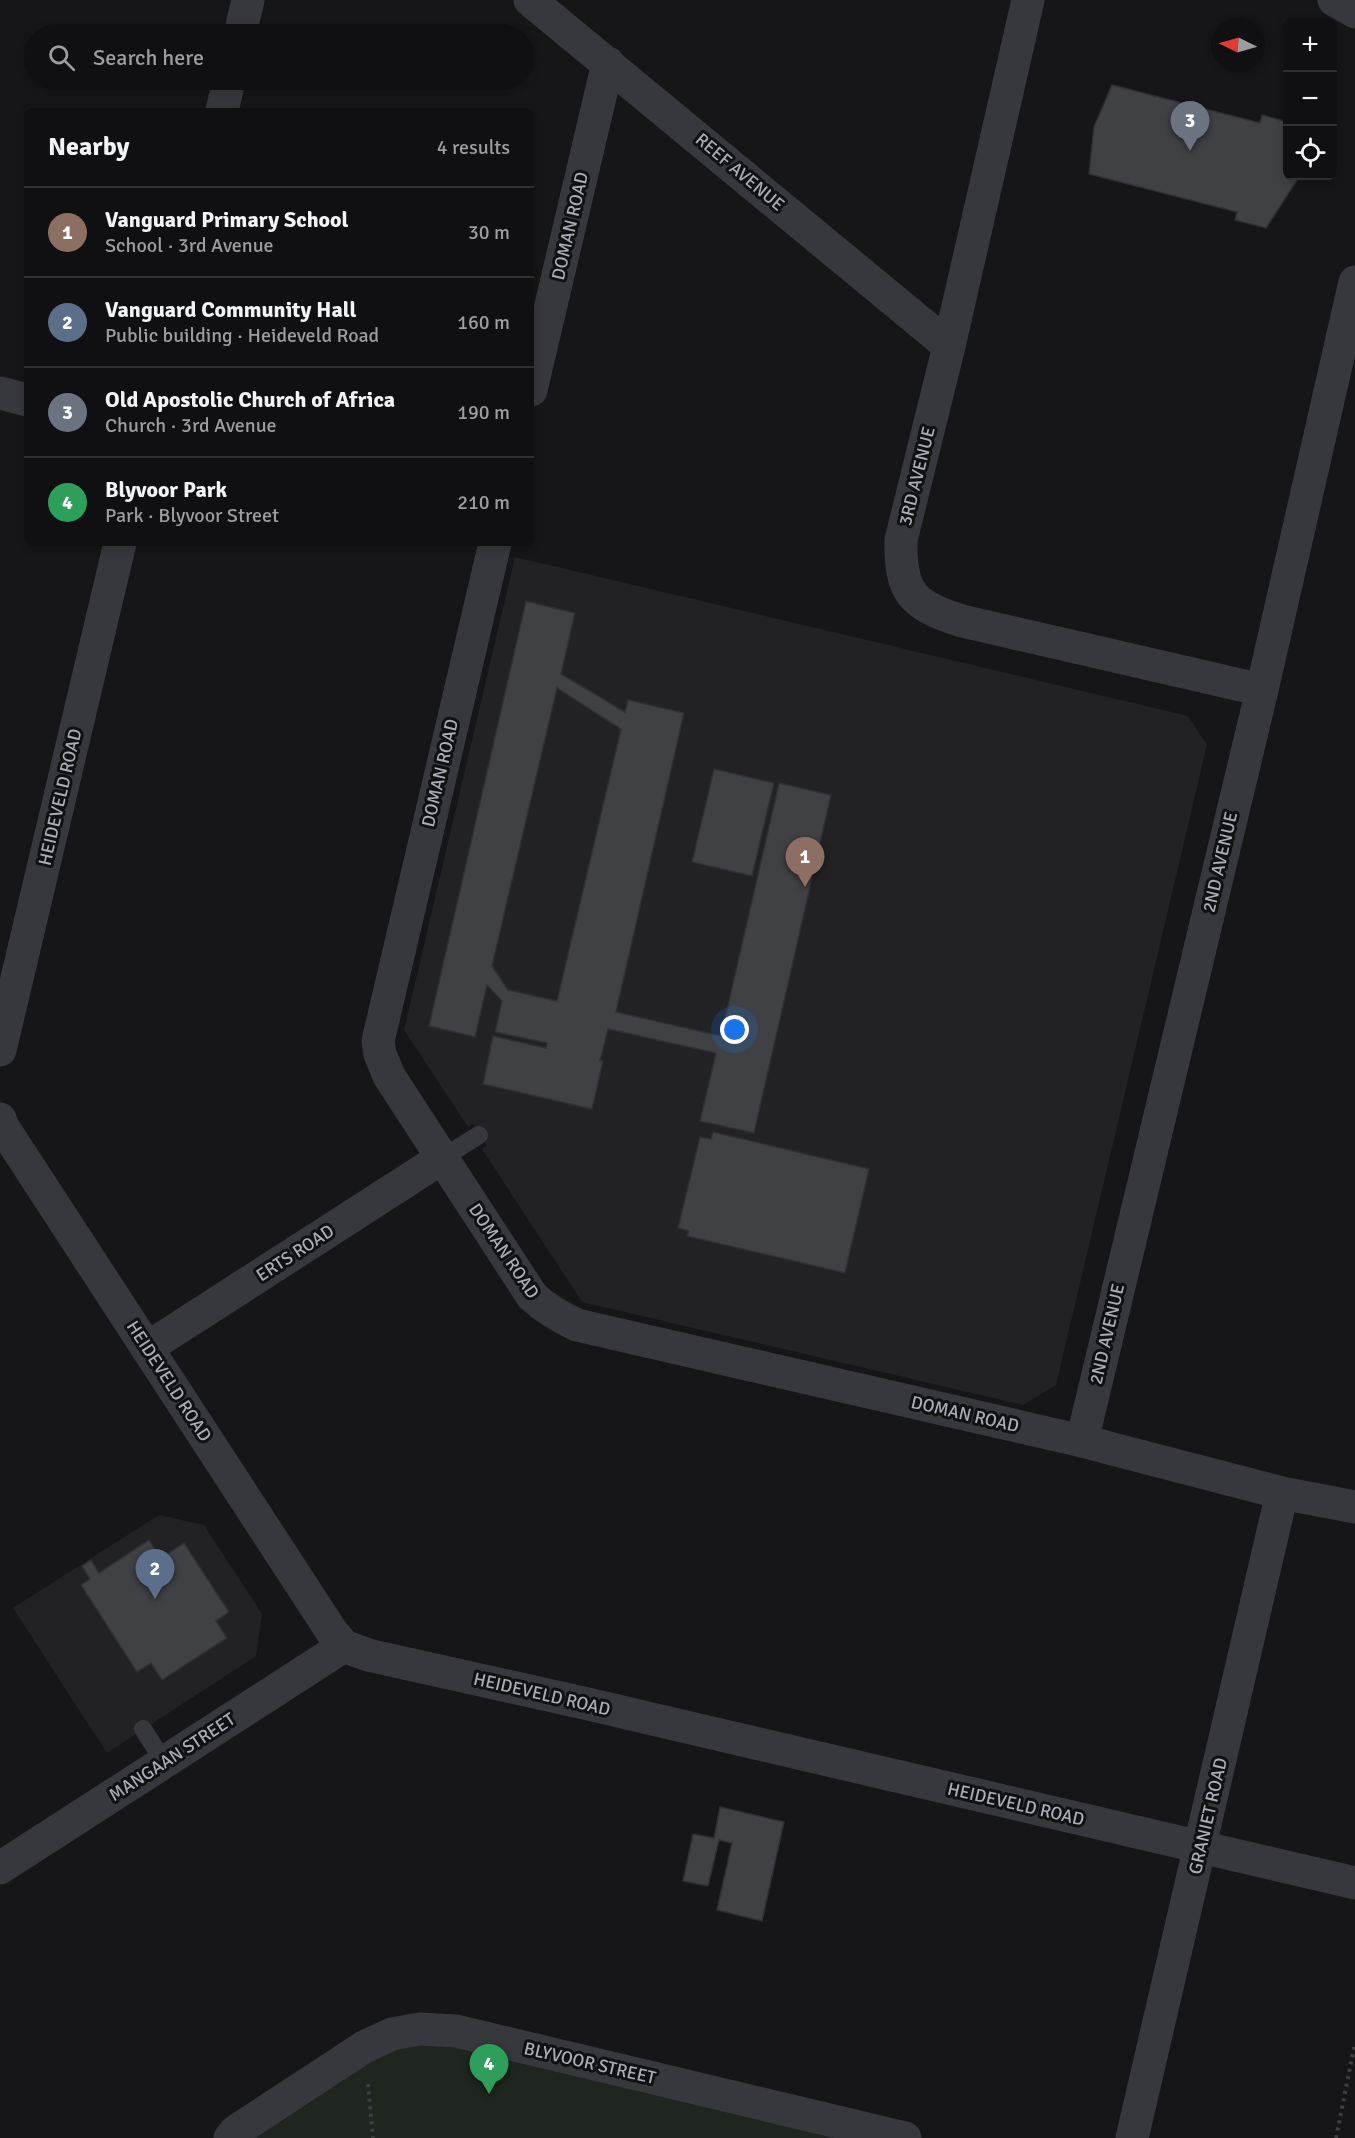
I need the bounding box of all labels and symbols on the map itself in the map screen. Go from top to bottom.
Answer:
north arrow [1211,18,1265,72]
pin: 3 [1170,102,1210,151]
street label: REEF AVENUE [691,128,789,216]
street label: DOMAN ROAD [547,170,593,282]
street label: 3RD AVENUE [894,424,940,528]
street label: DOMAN ROAD [417,717,463,829]
street label: HEIDEVELD ROAD [34,726,86,868]
street label: 2ND AVENUE [1198,810,1242,914]
pin: 1 [786,838,824,887]
your location [720,1015,749,1044]
street label: DOMAN ROAD [464,1199,544,1303]
street label: ERTS ROAD [252,1220,338,1286]
street label: 2ND AVENUE [1085,1282,1129,1386]
street label: HEIDEVELD ROAD [122,1316,216,1446]
street label: DOMAN ROAD [909,1391,1021,1437]
pin: 2 [136,1550,174,1599]
street label: HEIDEVELD ROAD [471,1668,613,1720]
street label: MANGAAN STREET [105,1708,239,1806]
street label: GRANIET ROAD [1184,1756,1232,1876]
street label: HEIDEVELD ROAD [945,1778,1087,1830]
street label: BLYVOOR STREET [522,2037,658,2089]
pin: 4 [470,2044,508,2094]

